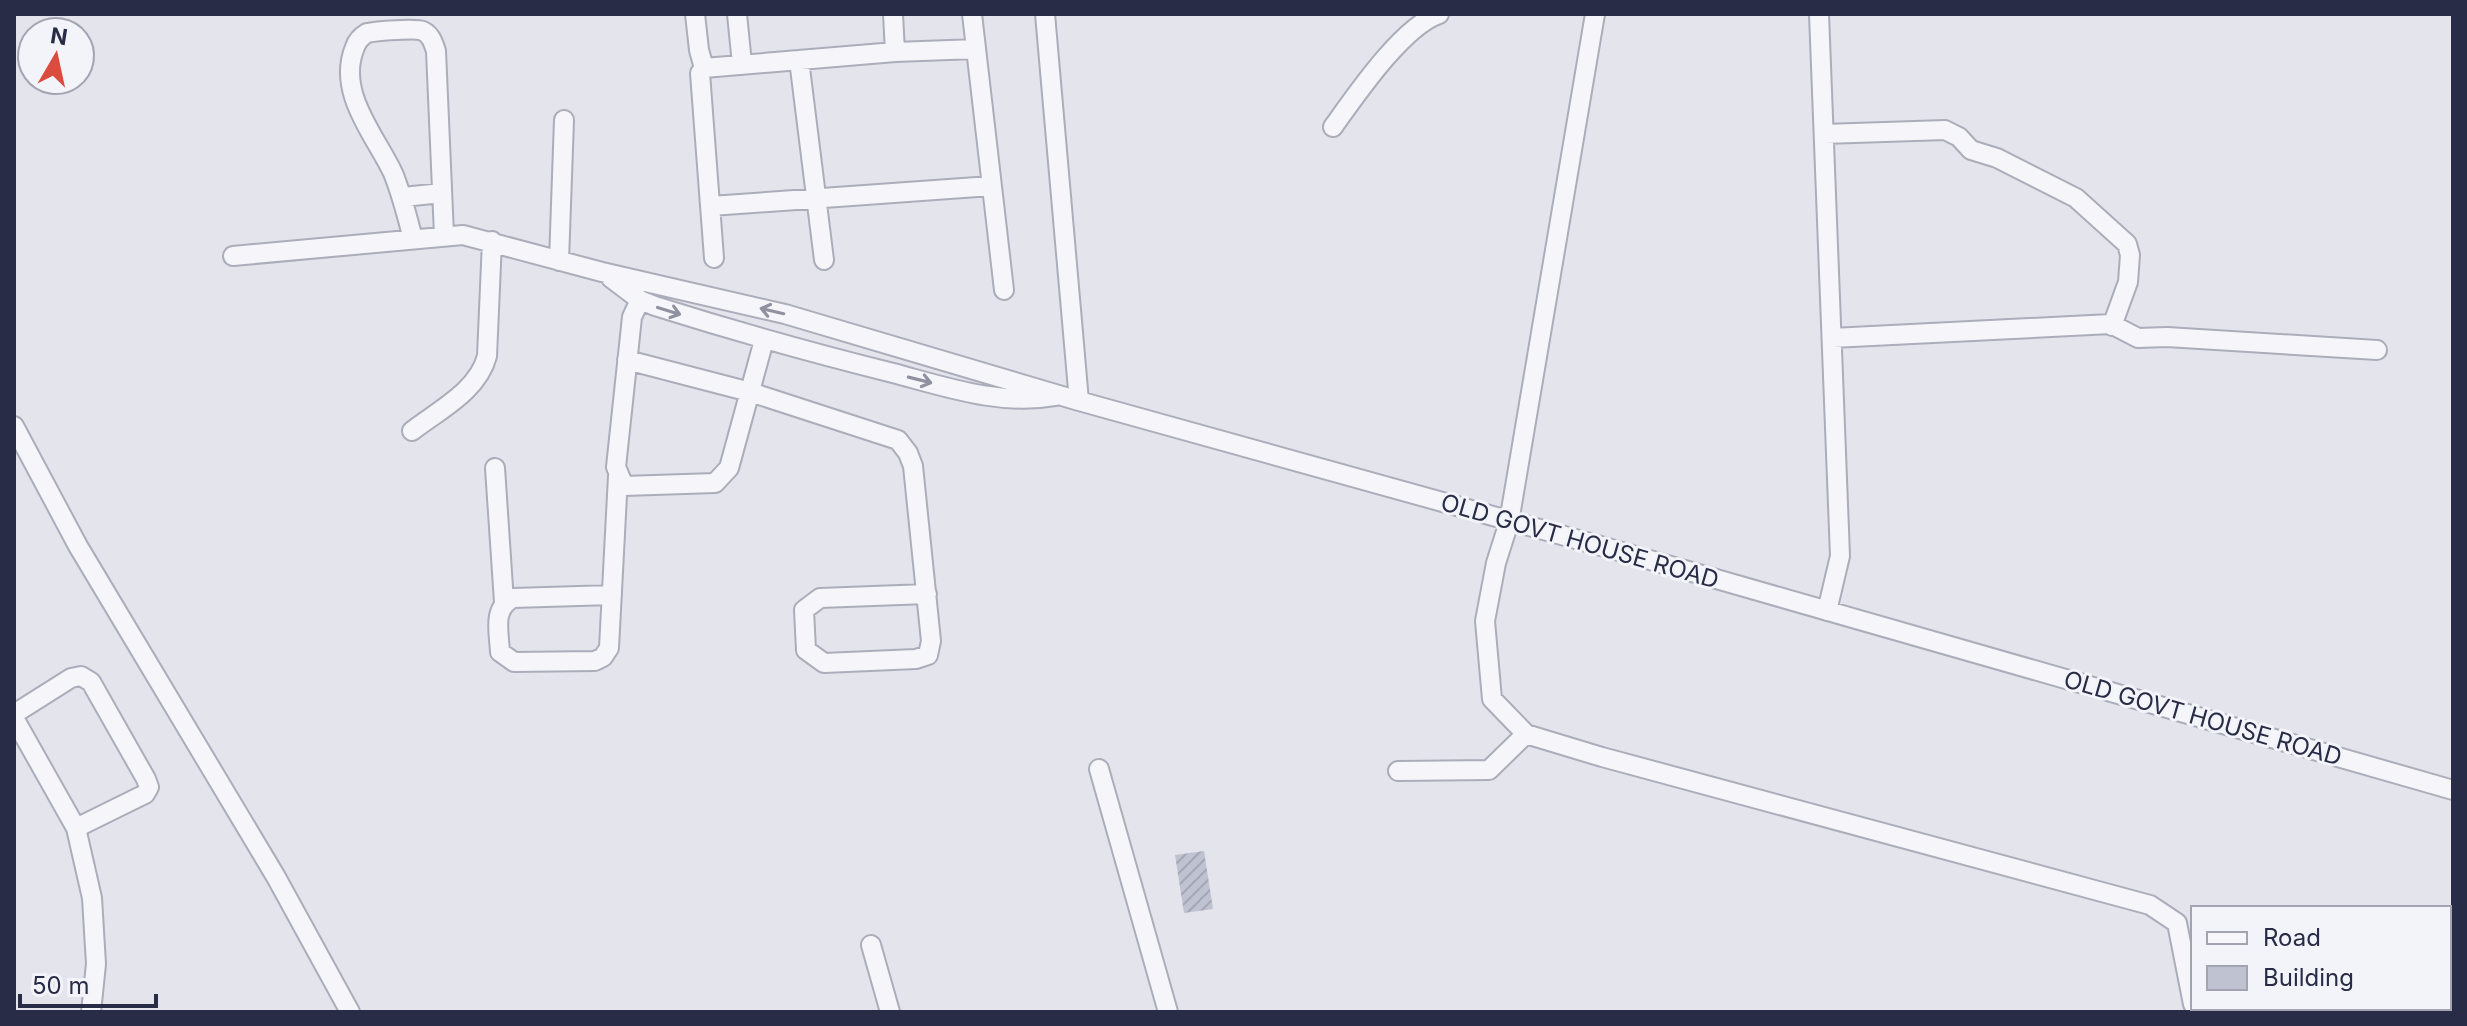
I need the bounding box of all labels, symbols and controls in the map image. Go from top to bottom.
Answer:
north arrow [16,16,96,96]
text: N [49,22,69,50]
one-way arrow [760,303,786,318]
one-way arrow [657,304,682,319]
one-way arrow [906,373,932,388]
street label: OLD GOVT HOUSE ROAD [1438,487,1722,595]
street label: OLD GOVT HOUSE ROAD [2061,664,2345,772]
legend [2191,906,2451,1010]
text: Road [2263,923,2321,952]
scale bar [20,958,156,1008]
text: Building [2263,963,2354,992]
text: 50 m [32,971,90,1000]

